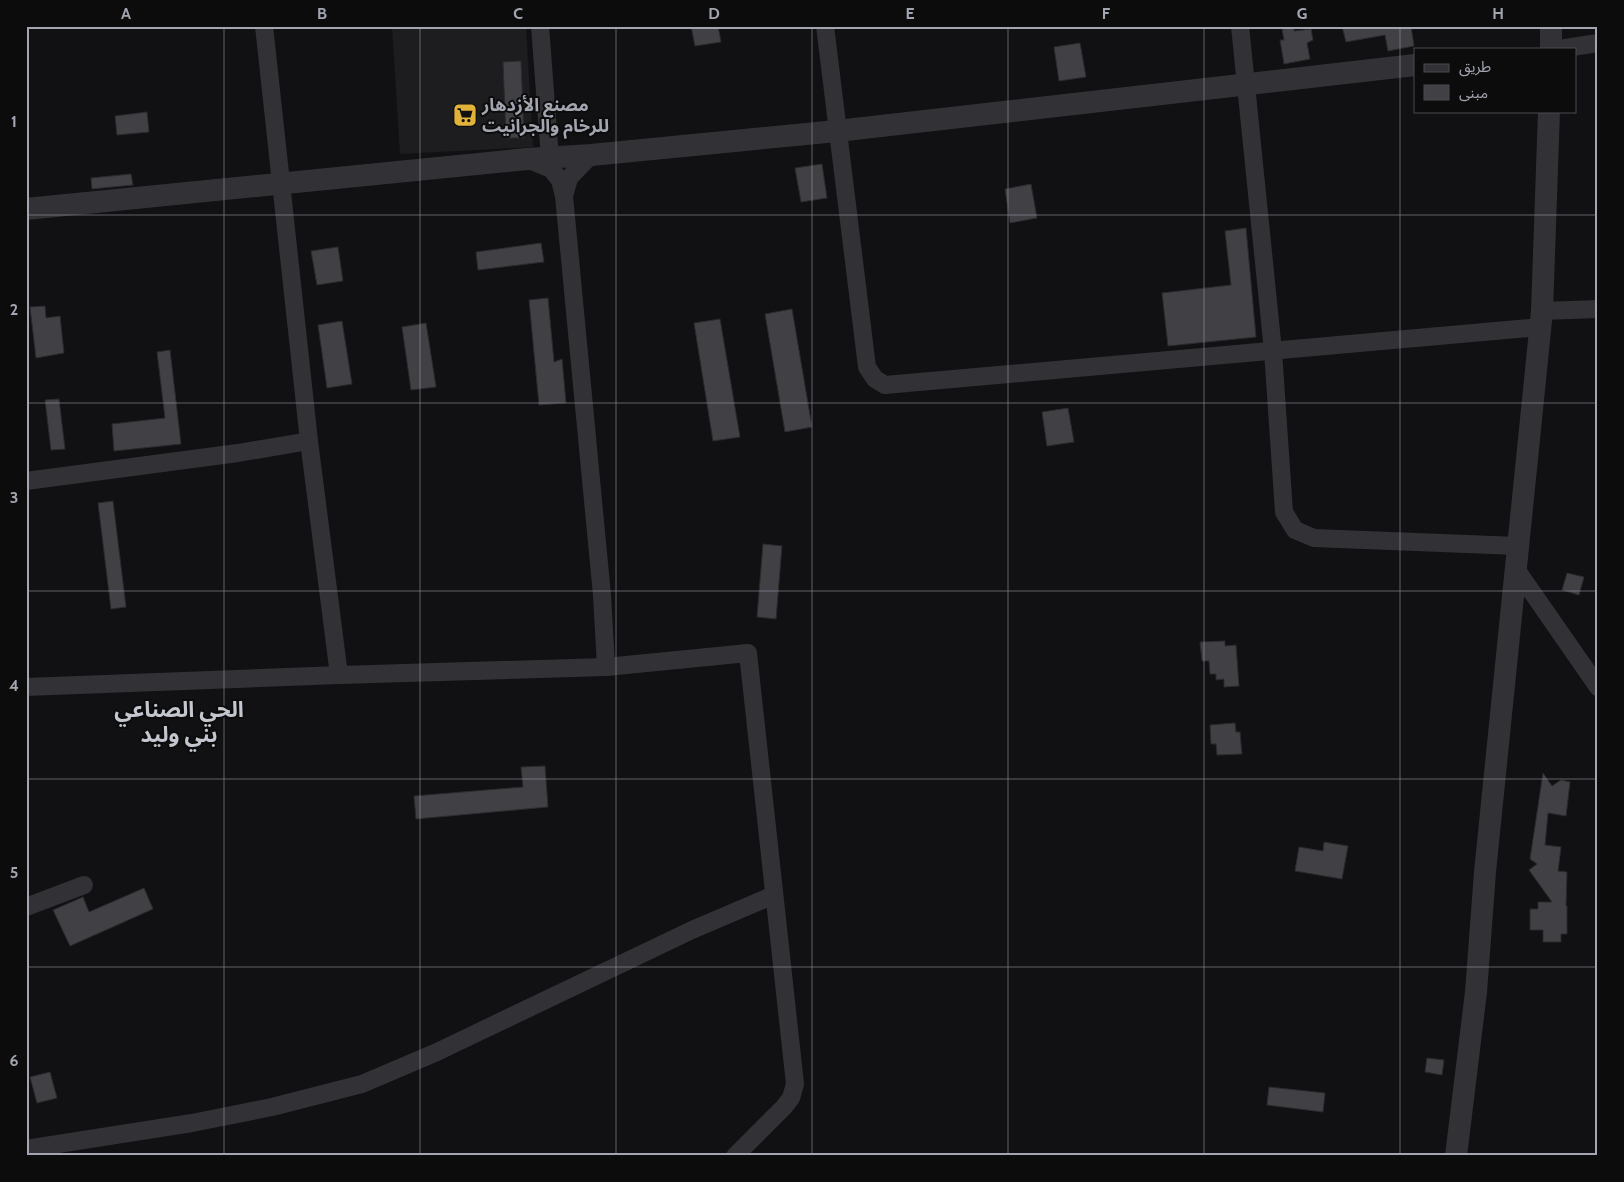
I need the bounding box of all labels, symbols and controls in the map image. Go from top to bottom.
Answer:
text: A [121,4,131,23]
text: B [317,4,327,23]
text: C [513,4,523,23]
text: D [708,4,720,23]
text: E [905,4,915,23]
text: F [1102,4,1111,23]
text: G [1297,4,1307,23]
text: H [1492,4,1504,23]
legend [1414,48,1576,112]
text: طريق [1459,58,1491,77]
text: مبنى [1459,84,1488,102]
place label: مصنع الأزدهار للرخام والجرانيت [481,94,609,139]
supermarket icon: مصنع الأزدهار للرخام والجرانيت [452,102,478,128]
text: 1 [11,112,17,131]
text: 2 [10,300,18,319]
text: 3 [10,488,18,507]
text: 4 [9,676,19,695]
district label: الحي الصناعي بني وليد [114,696,244,752]
text: 5 [10,863,18,882]
text: 6 [10,1051,19,1070]

